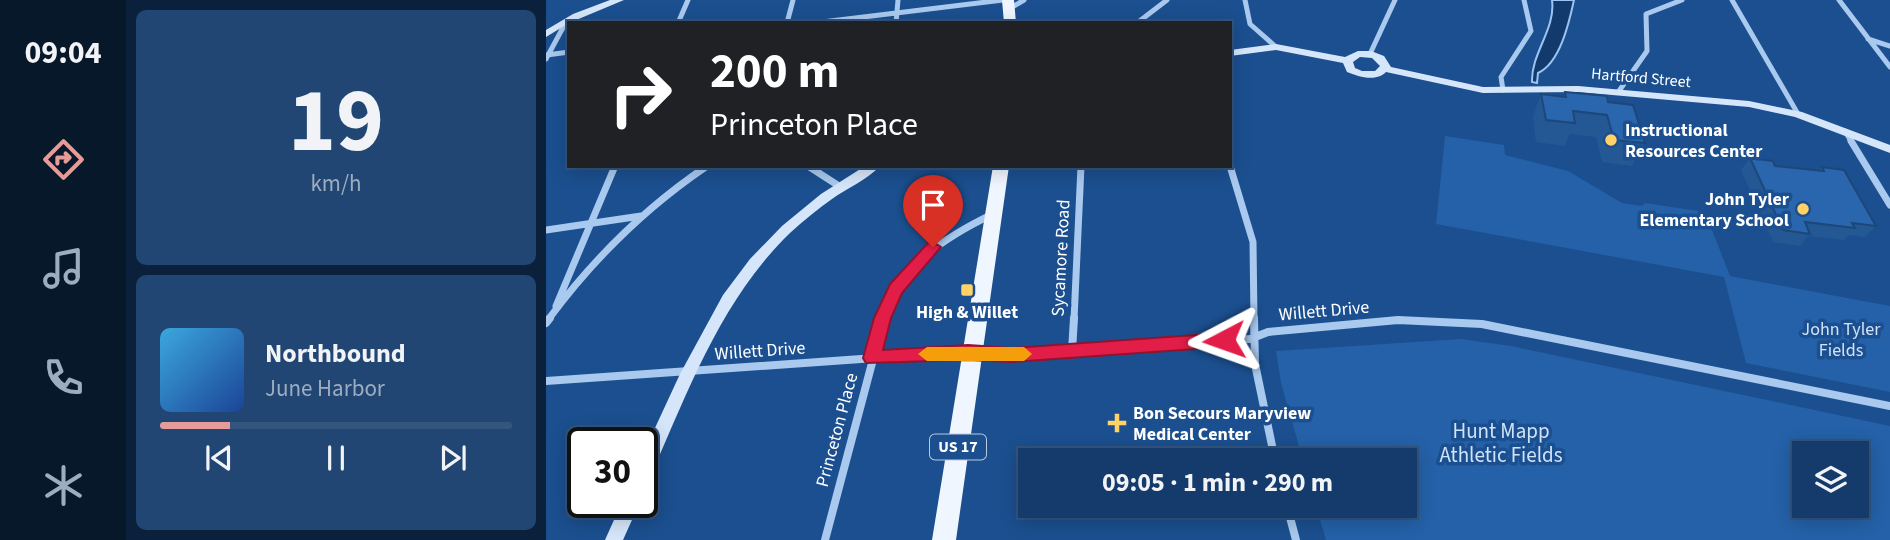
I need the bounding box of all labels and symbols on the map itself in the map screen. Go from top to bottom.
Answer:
street label: Hartford Street [1590,63,1692,93]
place label: Instructional Resources Center [1625,118,1763,164]
marker: Instructional Resources Center [1603,132,1619,148]
pin [903,175,963,247]
place label: John Tyler Elementary School [1639,187,1790,233]
street label: Sycamore Road [1045,199,1077,317]
marker: John Tyler Elementary School [1795,201,1811,217]
marker: High & Willet [959,282,975,298]
street label: Willett Drive [1278,295,1370,327]
place label: High & Willet [916,300,1018,325]
position arrow [1187,303,1261,377]
park label: John Tyler Fields [1802,317,1881,363]
street label: Willett Drive [714,335,806,367]
street label: Princeton Place [810,370,864,490]
place label: Bon Secours Maryview Medical Center [1133,401,1311,447]
marker: Bon Secours Maryview Medical Center [1107,413,1127,433]
park label: Hunt Mapp Athletic Fields [1439,416,1563,470]
speed limit sign: 30 [567,427,658,518]
road number: US 17 [930,434,986,460]

